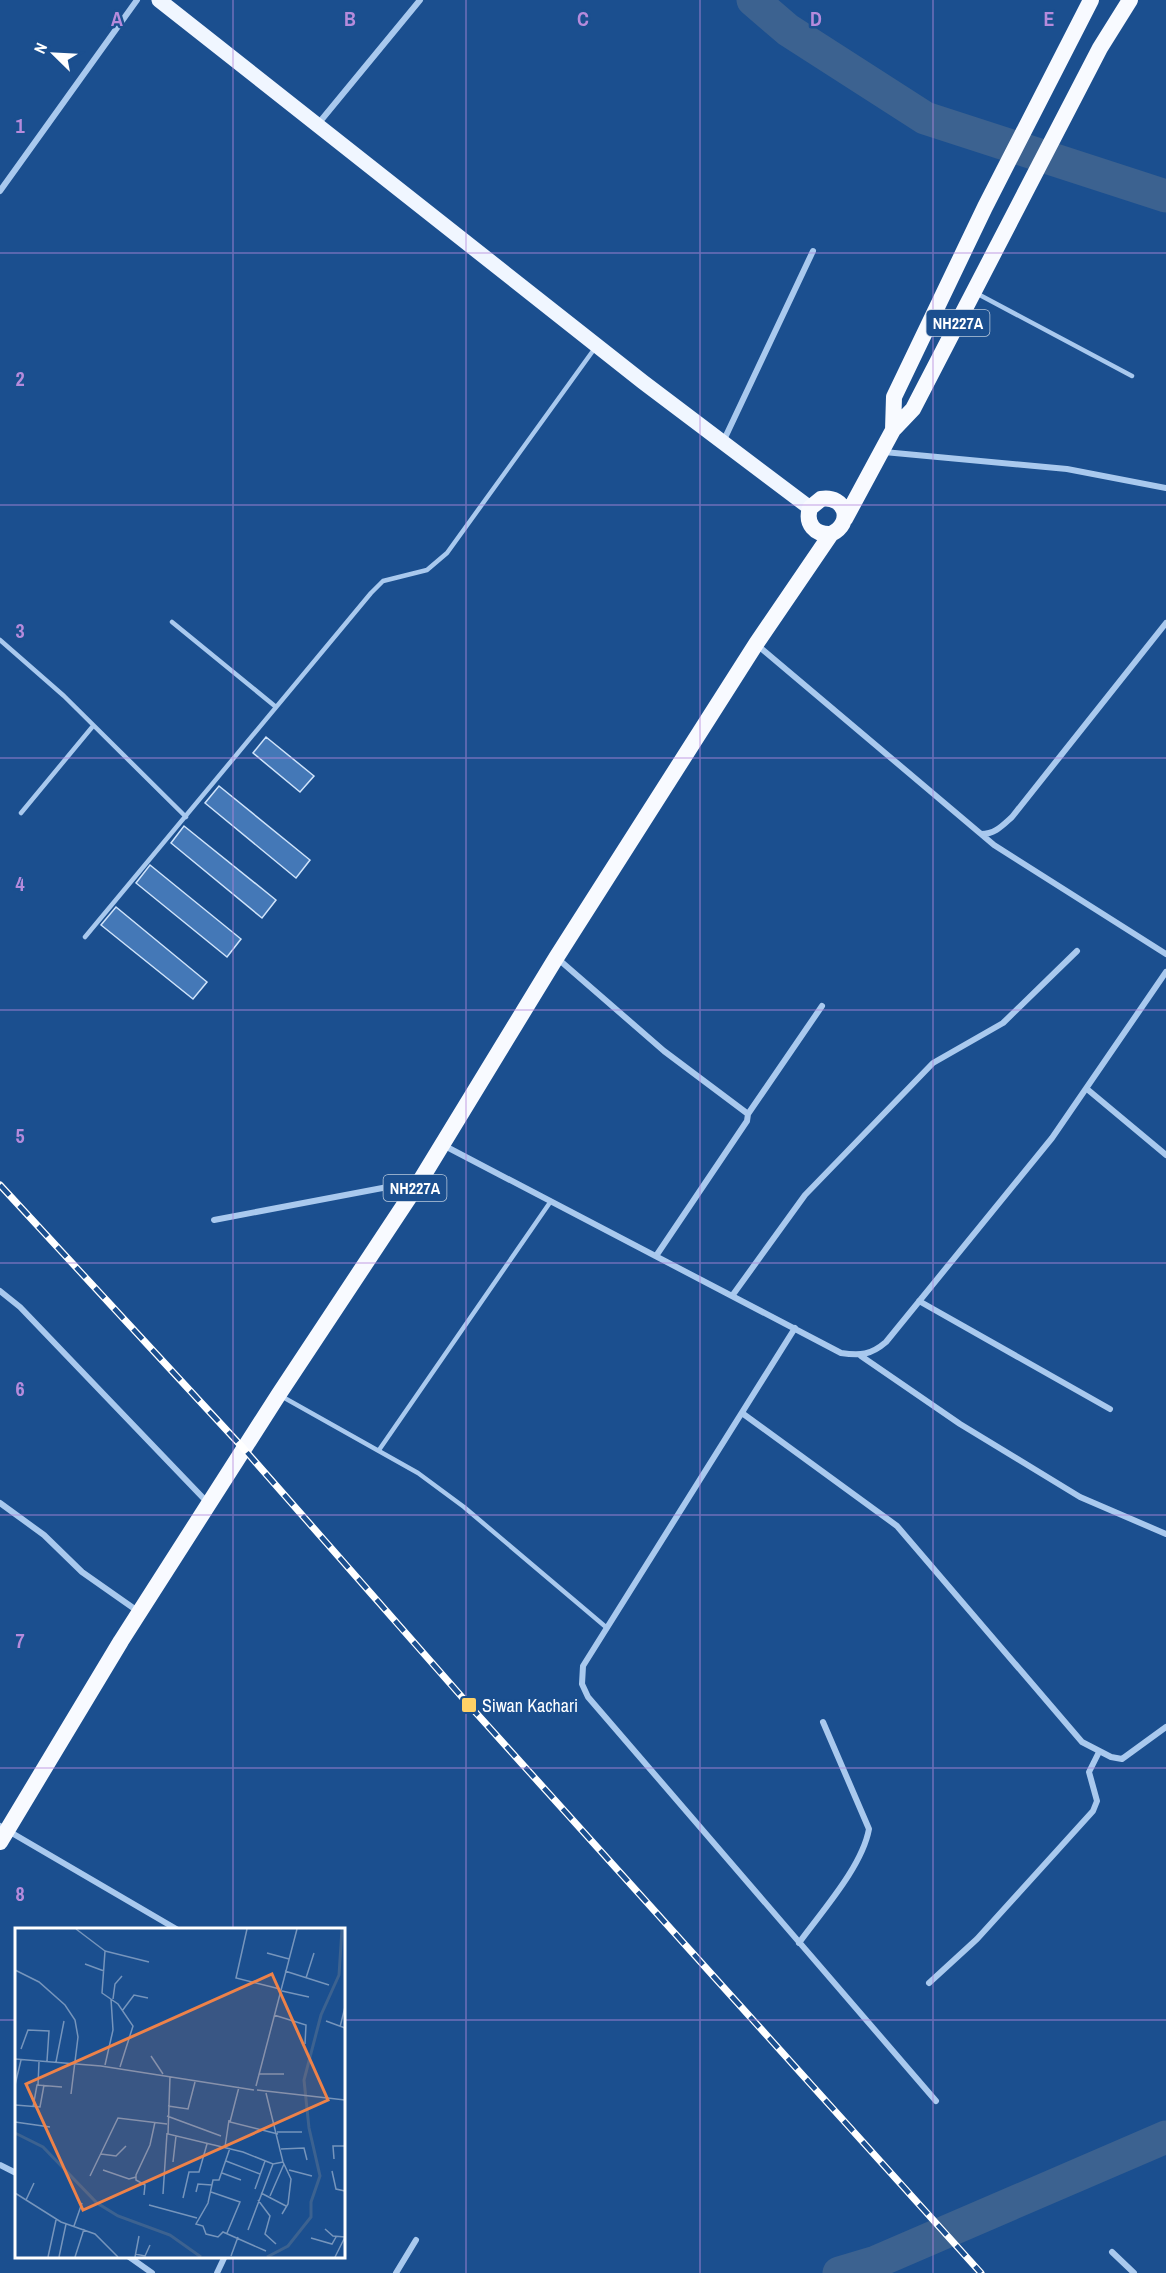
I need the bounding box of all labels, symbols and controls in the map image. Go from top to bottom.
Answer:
text: A [111,5,123,32]
text: B [344,5,356,32]
text: C [577,5,589,32]
text: D [810,5,822,32]
text: E [1044,5,1055,32]
north arrow [24,24,84,84]
text: N [28,39,52,57]
text: 1 [15,112,25,139]
road number: NH227A [926,310,990,336]
text: 2 [15,365,25,392]
text: 3 [15,617,25,644]
text: 4 [15,870,25,897]
text: 5 [15,1122,25,1149]
road number: NH227A [384,1175,446,1201]
text: 6 [15,1375,25,1402]
text: 7 [15,1627,25,1654]
place label: Siwan Kachari [482,1693,578,1718]
marker: Siwan Kachari [460,1696,478,1714]
text: 8 [15,1880,25,1907]
inset map [15,1928,345,2258]

